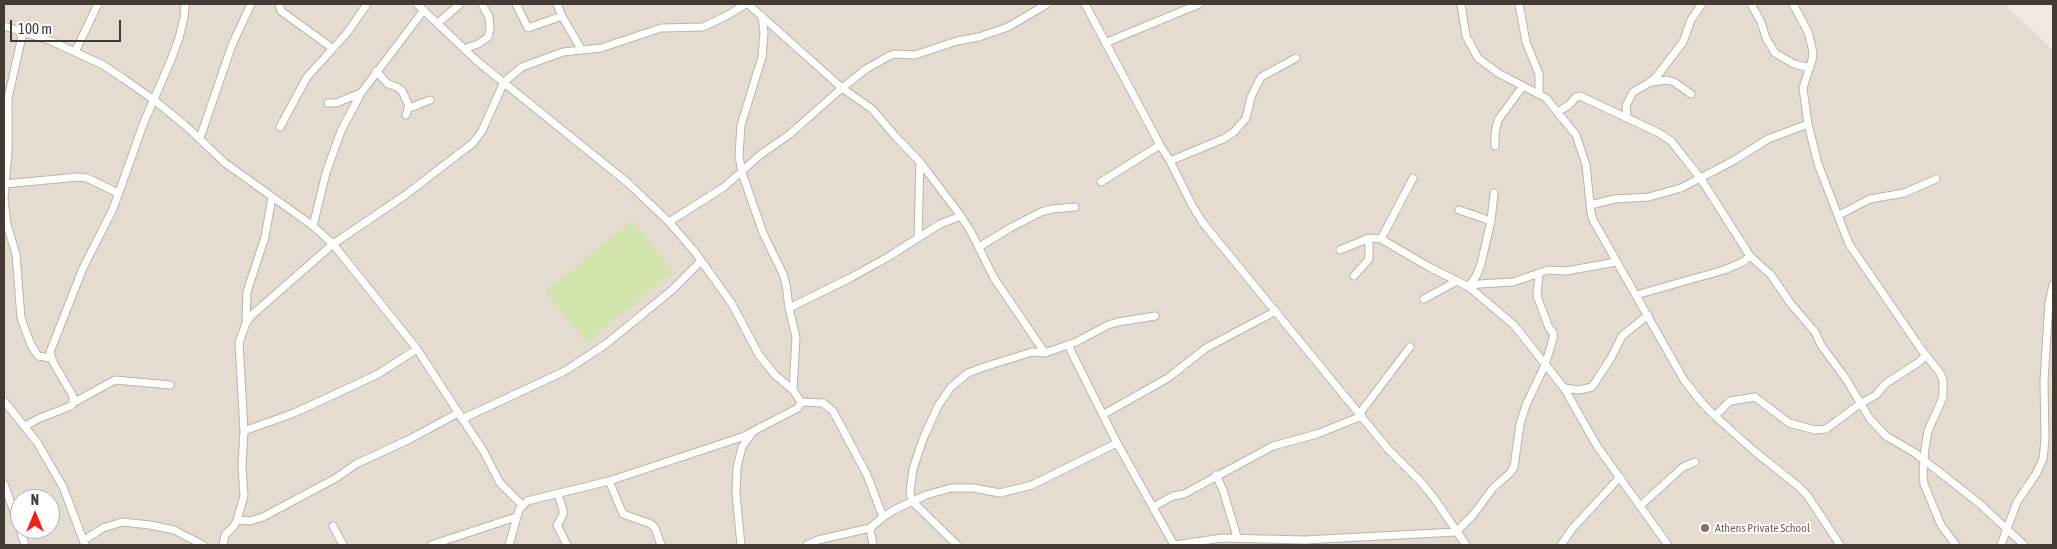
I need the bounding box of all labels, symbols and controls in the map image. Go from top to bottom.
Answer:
scale bar [12,10,124,42]
text: 100 m [18,20,52,37]
north arrow [10,489,60,539]
text: N [31,492,39,508]
place label: Athens Private School [1715,521,1810,535]
marker: Athens Private School [1699,522,1711,534]

